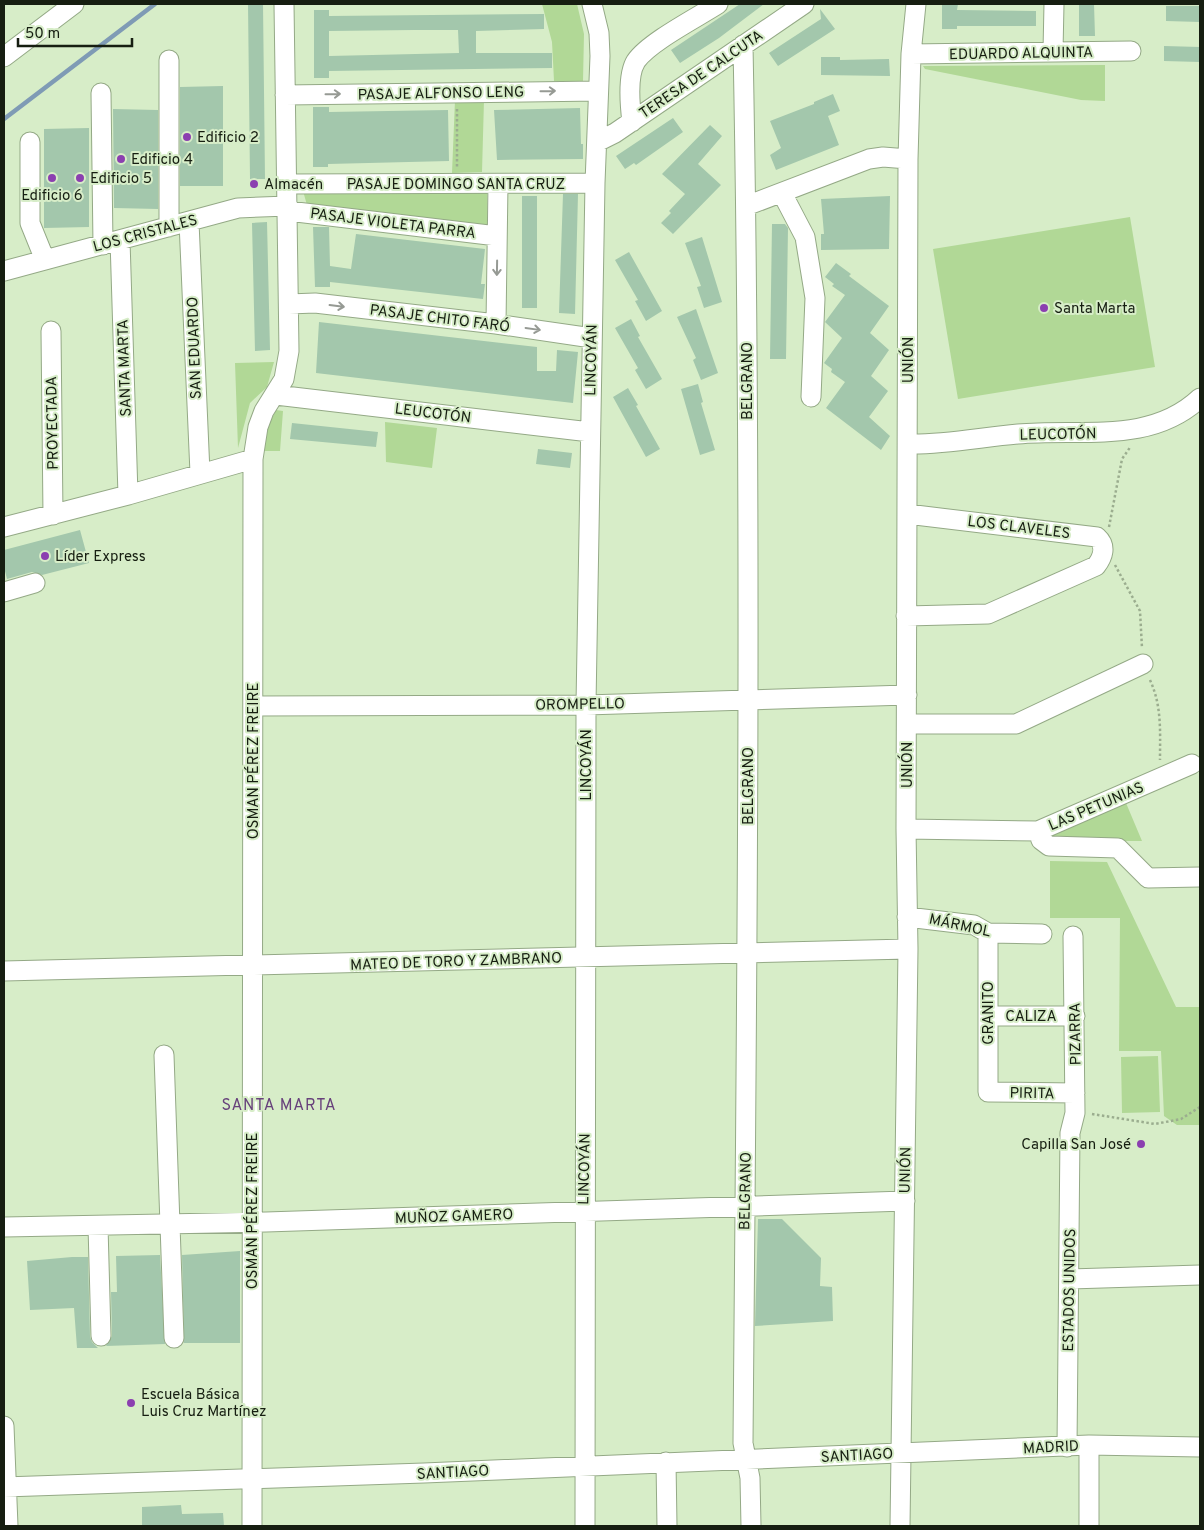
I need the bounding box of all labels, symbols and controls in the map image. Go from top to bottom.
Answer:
scale bar [18,15,131,47]
text: 50 m [25,25,60,44]
street label: TERESA DE CALCUTA [636,27,767,124]
street label: EDUARDO ALQUINTA [949,44,1093,65]
street label: PASAJE ALFONSO LENG [358,84,524,105]
one-way arrow [540,86,556,96]
one-way arrow [325,89,341,99]
place label: Edificio 2 [197,129,259,148]
marker: Edificio 2 [181,131,193,143]
place label: Edificio 4 [131,151,193,170]
marker: Edificio 4 [115,153,127,165]
place label: Edificio 5 [90,170,152,189]
marker: Edificio 6 [46,172,58,184]
marker: Edificio 5 [74,172,86,184]
place label: Almacén [264,176,323,195]
street label: PASAJE DOMINGO SANTA CRUZ [347,176,565,195]
marker: Almacén [248,178,260,190]
place label: Edificio 6 [21,187,83,206]
street label: PASAJE VIOLETA PARRA [309,205,477,244]
street label: LOS CRISTALES [91,211,200,258]
one-way arrow [492,259,501,275]
street label: SAN EDUARDO [184,296,207,399]
street label: PASAJE CHITO FARÓ [369,299,511,338]
place label: Santa Marta [1054,300,1135,319]
one-way arrow [329,301,345,311]
marker: Santa Marta [1038,302,1050,314]
street label: SANTA MARTA [114,319,137,417]
one-way arrow [525,324,541,334]
street label: LINCOYÁN [581,324,603,396]
street label: UNIÓN [898,337,919,383]
street label: BELGRANO [739,342,758,420]
street label: PROYECTADA [43,376,64,470]
street label: LEUCOTÓN [393,398,472,429]
street label: LEUCOTÓN [1019,423,1097,446]
street label: LOS CLAVELES [966,513,1071,544]
place label: Líder Express [55,548,146,567]
marker: Líder Express [39,550,51,562]
street label: OSMAN PÉREZ FREIRE [244,683,264,839]
street label: OROMPELLO [535,695,625,716]
street label: LINCOYÁN [577,729,597,801]
street label: UNIÓN [897,742,918,788]
street label: BELGRANO [740,747,759,825]
street label: LAS PETUNIAS [1046,779,1147,836]
street label: MÁRMOL [927,910,993,942]
street label: MATEO DE TORO Y ZAMBRANO [350,949,562,976]
street label: GRANITO [980,981,999,1045]
street label: PIZARRA [1066,1002,1087,1065]
street label: CALIZA [1005,1008,1057,1027]
street label: PIRITA [1009,1085,1055,1104]
district label: SANTA MARTA [221,1096,337,1116]
street label: OSMAN PÉREZ FREIRE [243,1133,263,1289]
street label: LINCOYÁN [574,1133,596,1205]
place label: Capilla San José [1021,1136,1131,1155]
marker: Capilla San José [1135,1138,1147,1150]
street label: UNIÓN [895,1147,916,1194]
street label: BELGRANO [736,1152,757,1230]
street label: MUÑOZ GAMERO [394,1205,514,1229]
street label: ESTADOS UNIDOS [1060,1228,1081,1352]
place label: Escuela Básica Luis Cruz Martínez [141,1386,267,1422]
marker: Escuela Básica Luis Cruz Martínez [125,1397,137,1409]
street label: MADRID [1023,1438,1080,1459]
street label: SANTIAGO [820,1445,894,1468]
street label: SANTIAGO [416,1462,490,1485]

